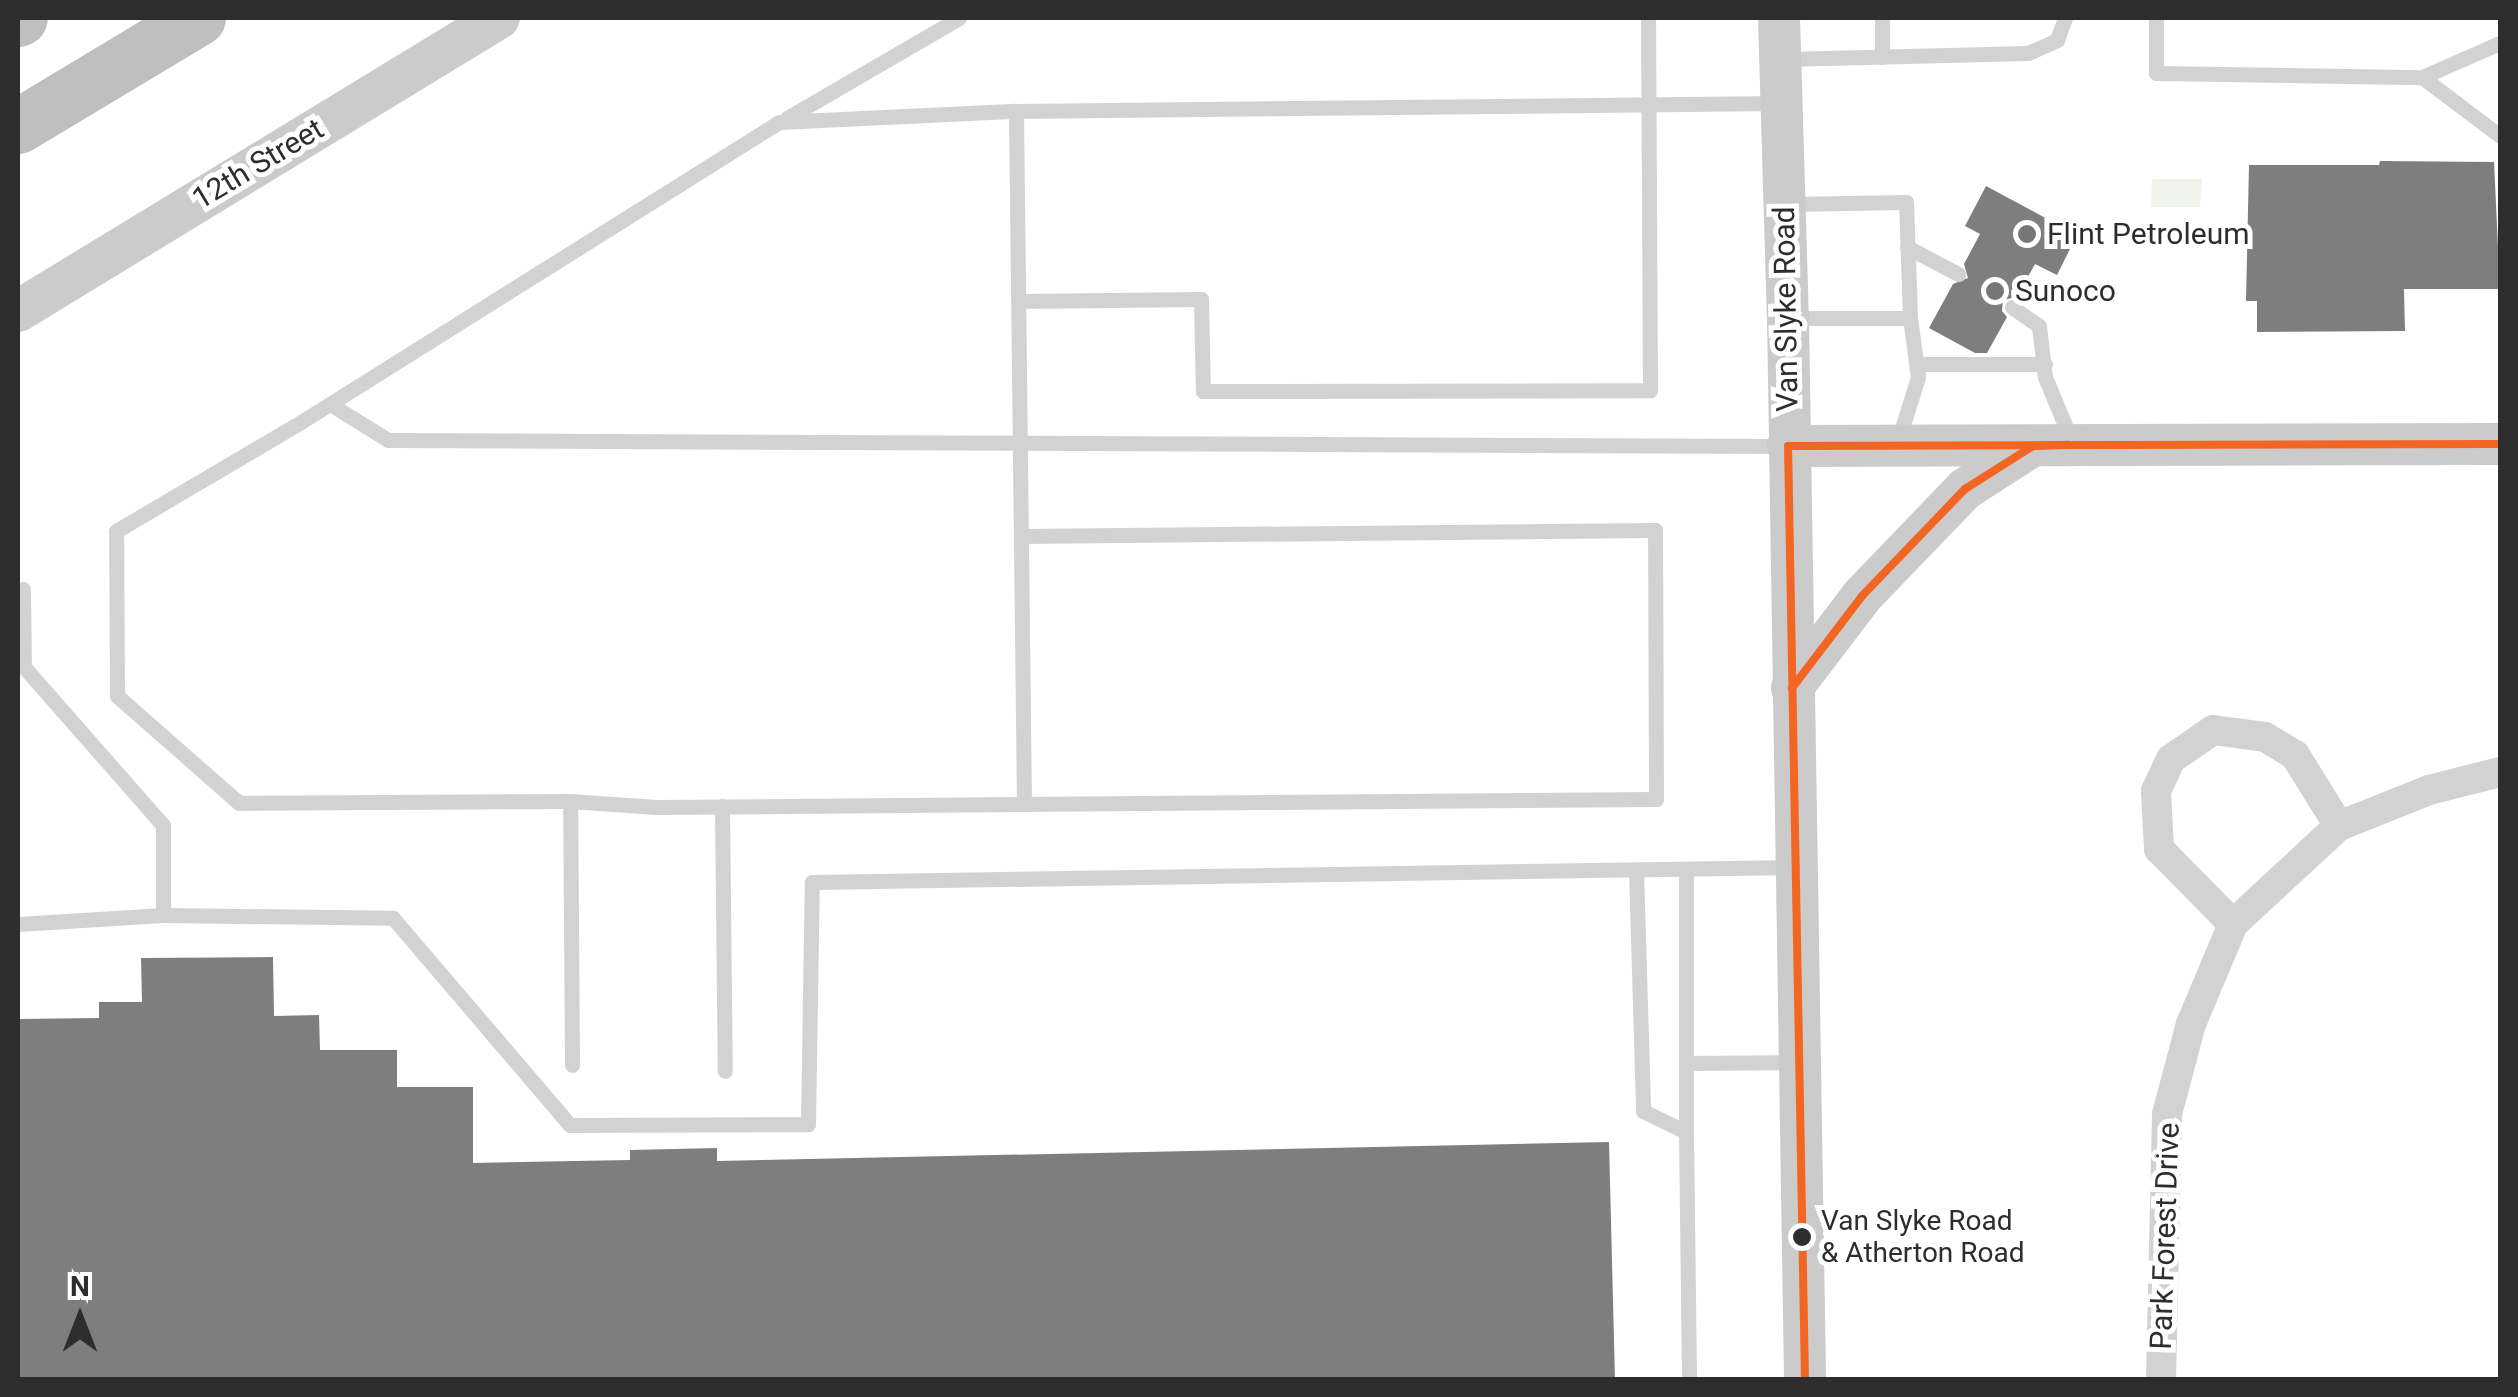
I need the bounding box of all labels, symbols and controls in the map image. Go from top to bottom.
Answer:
street label: 12th Street [186,111,330,217]
street label: Van Slyke Road [1766,206,1806,412]
place label: Flint Petroleum [2047,216,2249,252]
marker: Flint Petroleum [2016,223,2038,245]
place label: Sunoco [2015,273,2116,309]
marker: Sunoco [1984,280,2006,302]
street label: Park Forest Drive [2143,1122,2187,1350]
place label: Van Slyke Road & Atherton Road [1821,1204,2025,1270]
marker: Van Slyke Road & Atherton Road [1792,1227,1812,1247]
north arrow [30,1267,130,1367]
text: N [70,1270,90,1303]

